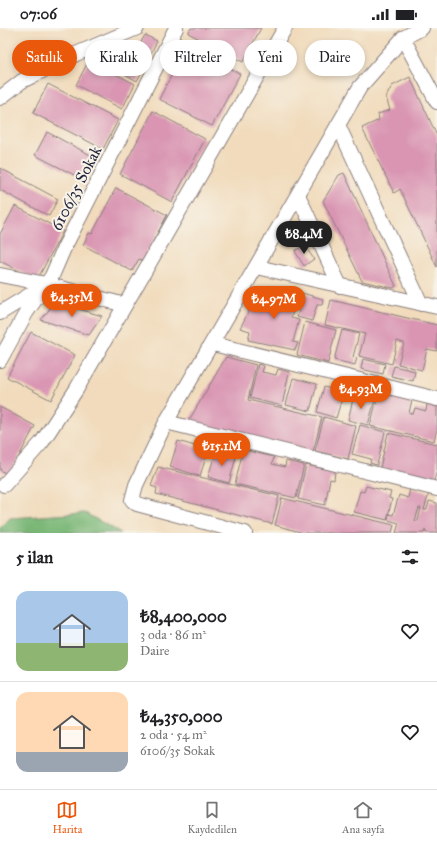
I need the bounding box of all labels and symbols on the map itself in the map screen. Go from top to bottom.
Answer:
street label: 6106/35 Sokak [47,142,106,233]
pin: ₺8.4M [276,221,332,255]
pin: ₺4.35M [39,284,105,318]
pin: ₺4.97M [241,286,307,320]
pin: ₺4.93M [328,376,394,410]
pin: ₺15.1M [189,433,255,467]

